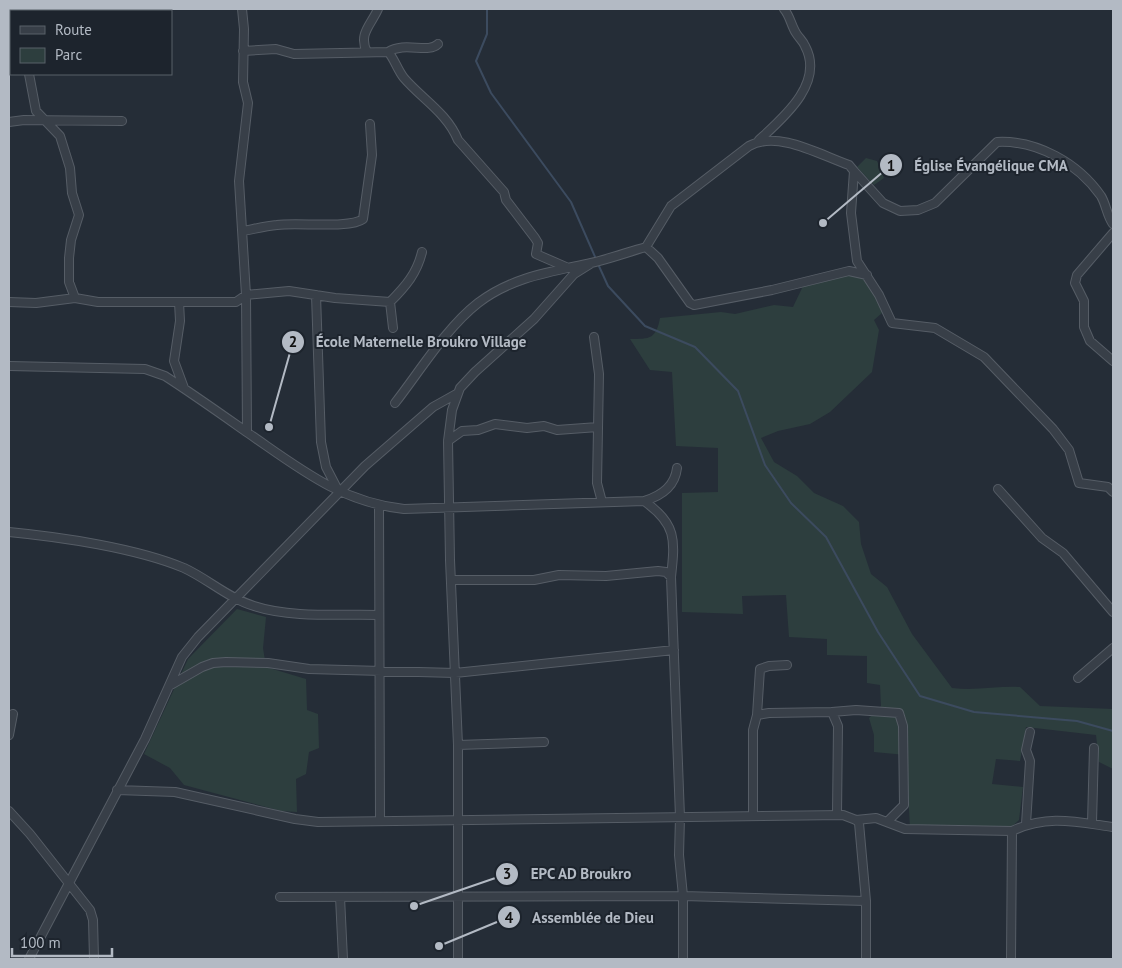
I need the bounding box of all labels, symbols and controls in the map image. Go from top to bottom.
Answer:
legend [10,10,172,75]
text: Route [55,20,92,39]
text: Parc [55,45,82,64]
callout: Église Évangélique CMA [879,150,1078,180]
text: 1 [887,156,895,175]
text: Église Évangélique CMA [914,156,1069,175]
callout: École Maternelle Broukro Village [280,327,537,357]
text: 2 [289,332,297,351]
text: École Maternelle Broukro Village [316,332,527,351]
callout: EPC AD Broukro [495,859,641,889]
text: 3 [503,864,511,883]
text: EPC AD Broukro [531,864,631,883]
callout: Assemblée de Dieu [497,902,664,932]
text: 4 [505,908,514,927]
text: Assemblée de Dieu [532,908,654,927]
scale bar [12,926,112,958]
text: 100 m [20,933,61,952]

